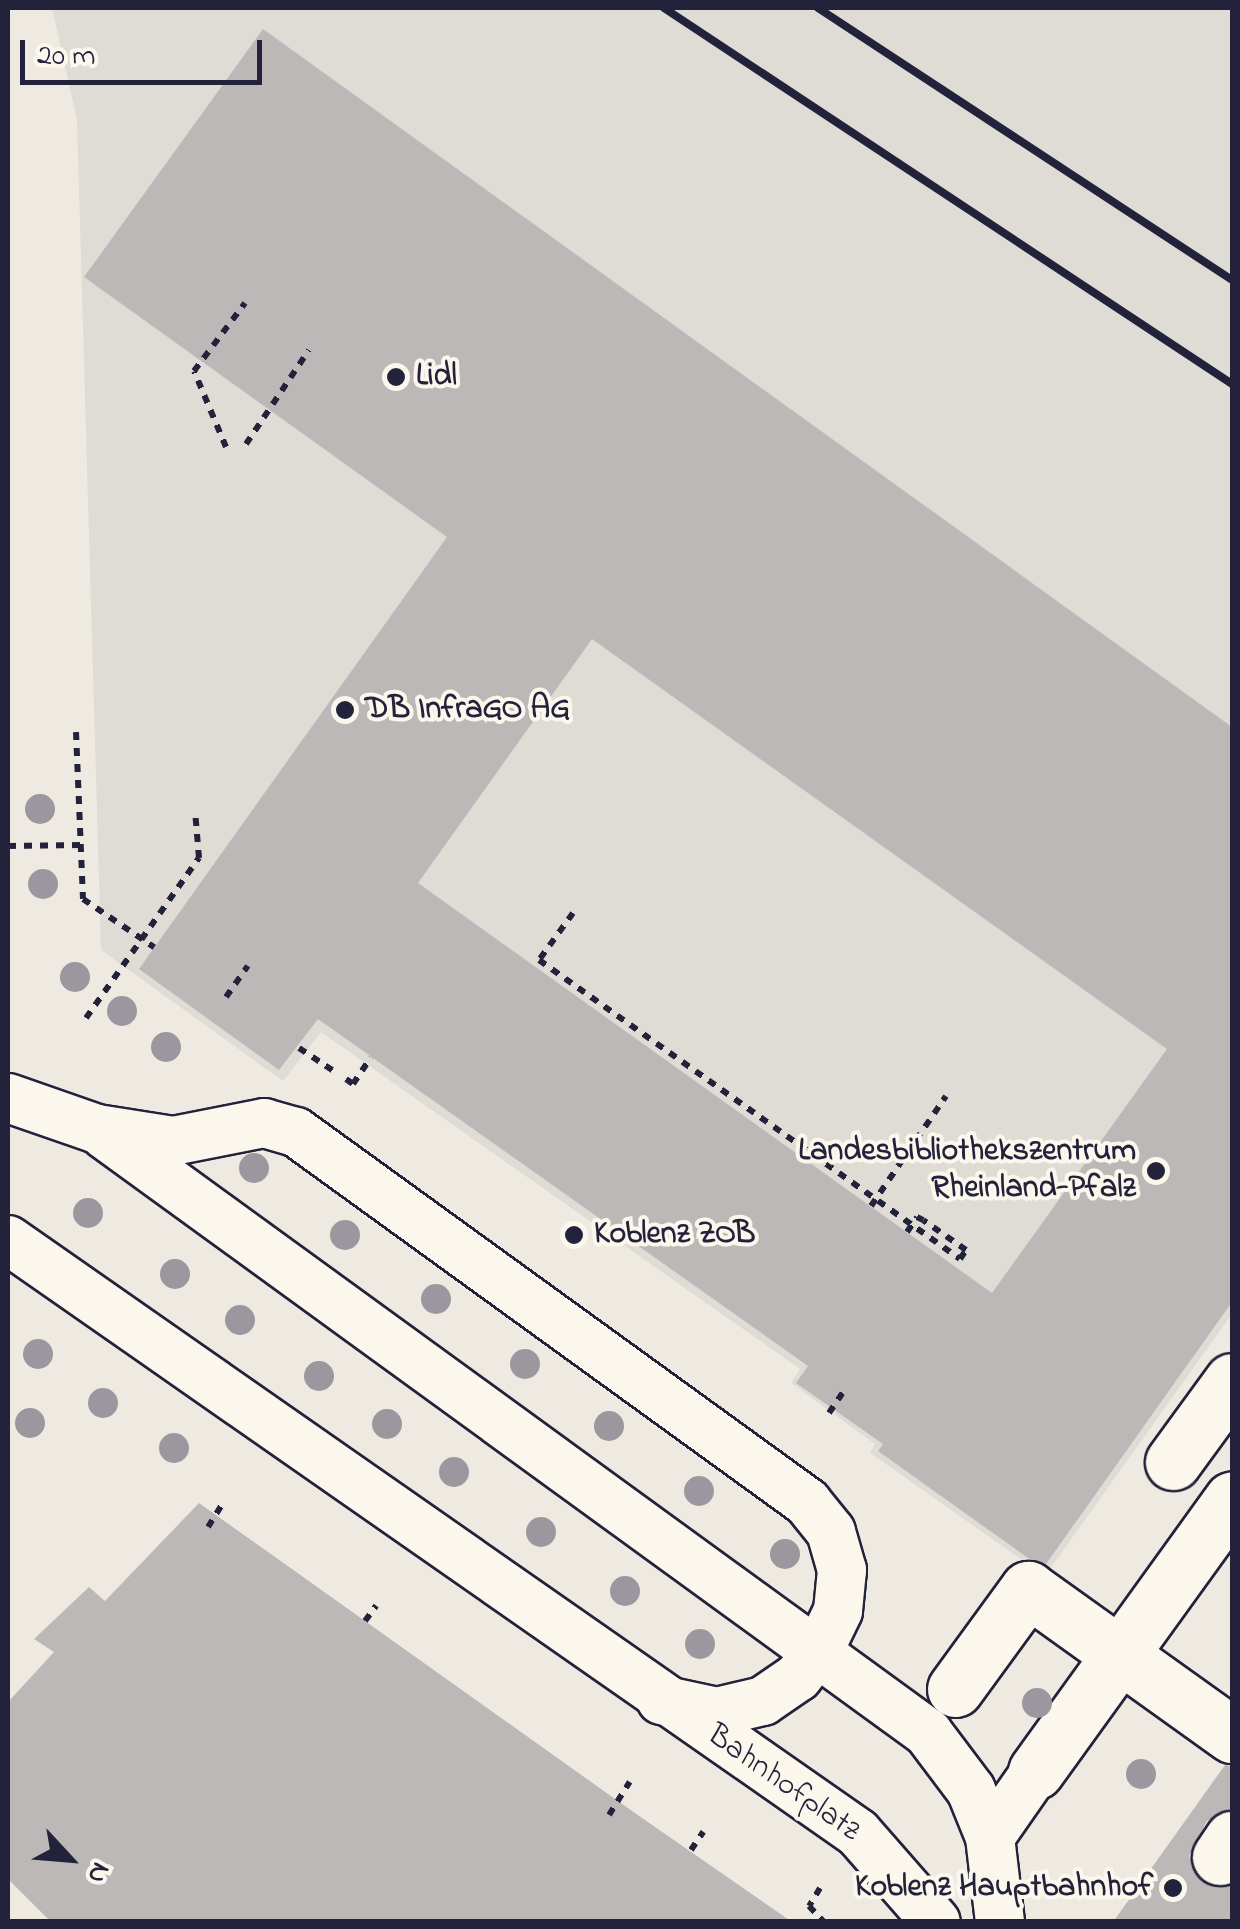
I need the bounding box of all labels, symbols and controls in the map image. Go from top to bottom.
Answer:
scale bar [25,20,268,82]
text: 20 m [37,35,96,79]
place label: Lidl [416,358,457,396]
marker: Lidl [385,366,407,388]
place label: DB InfraGO AG [365,691,570,729]
marker: DB InfraGO AG [334,699,356,721]
place label: Landesbibliothekszentrum Rheinland-Pfalz [798,1134,1136,1209]
marker: Landesbibliothekszentrum Rheinland-Pfalz [1145,1160,1167,1182]
place label: Koblenz ZOB [594,1216,755,1254]
marker: Koblenz ZOB [563,1224,585,1246]
street label: Bahnhofplatz [699,1717,867,1851]
north arrow [20,1809,120,1909]
text: N [75,1855,120,1890]
place label: Koblenz Hauptbahnhof [855,1869,1153,1907]
marker: Koblenz Hauptbahnhof [1162,1877,1184,1899]

